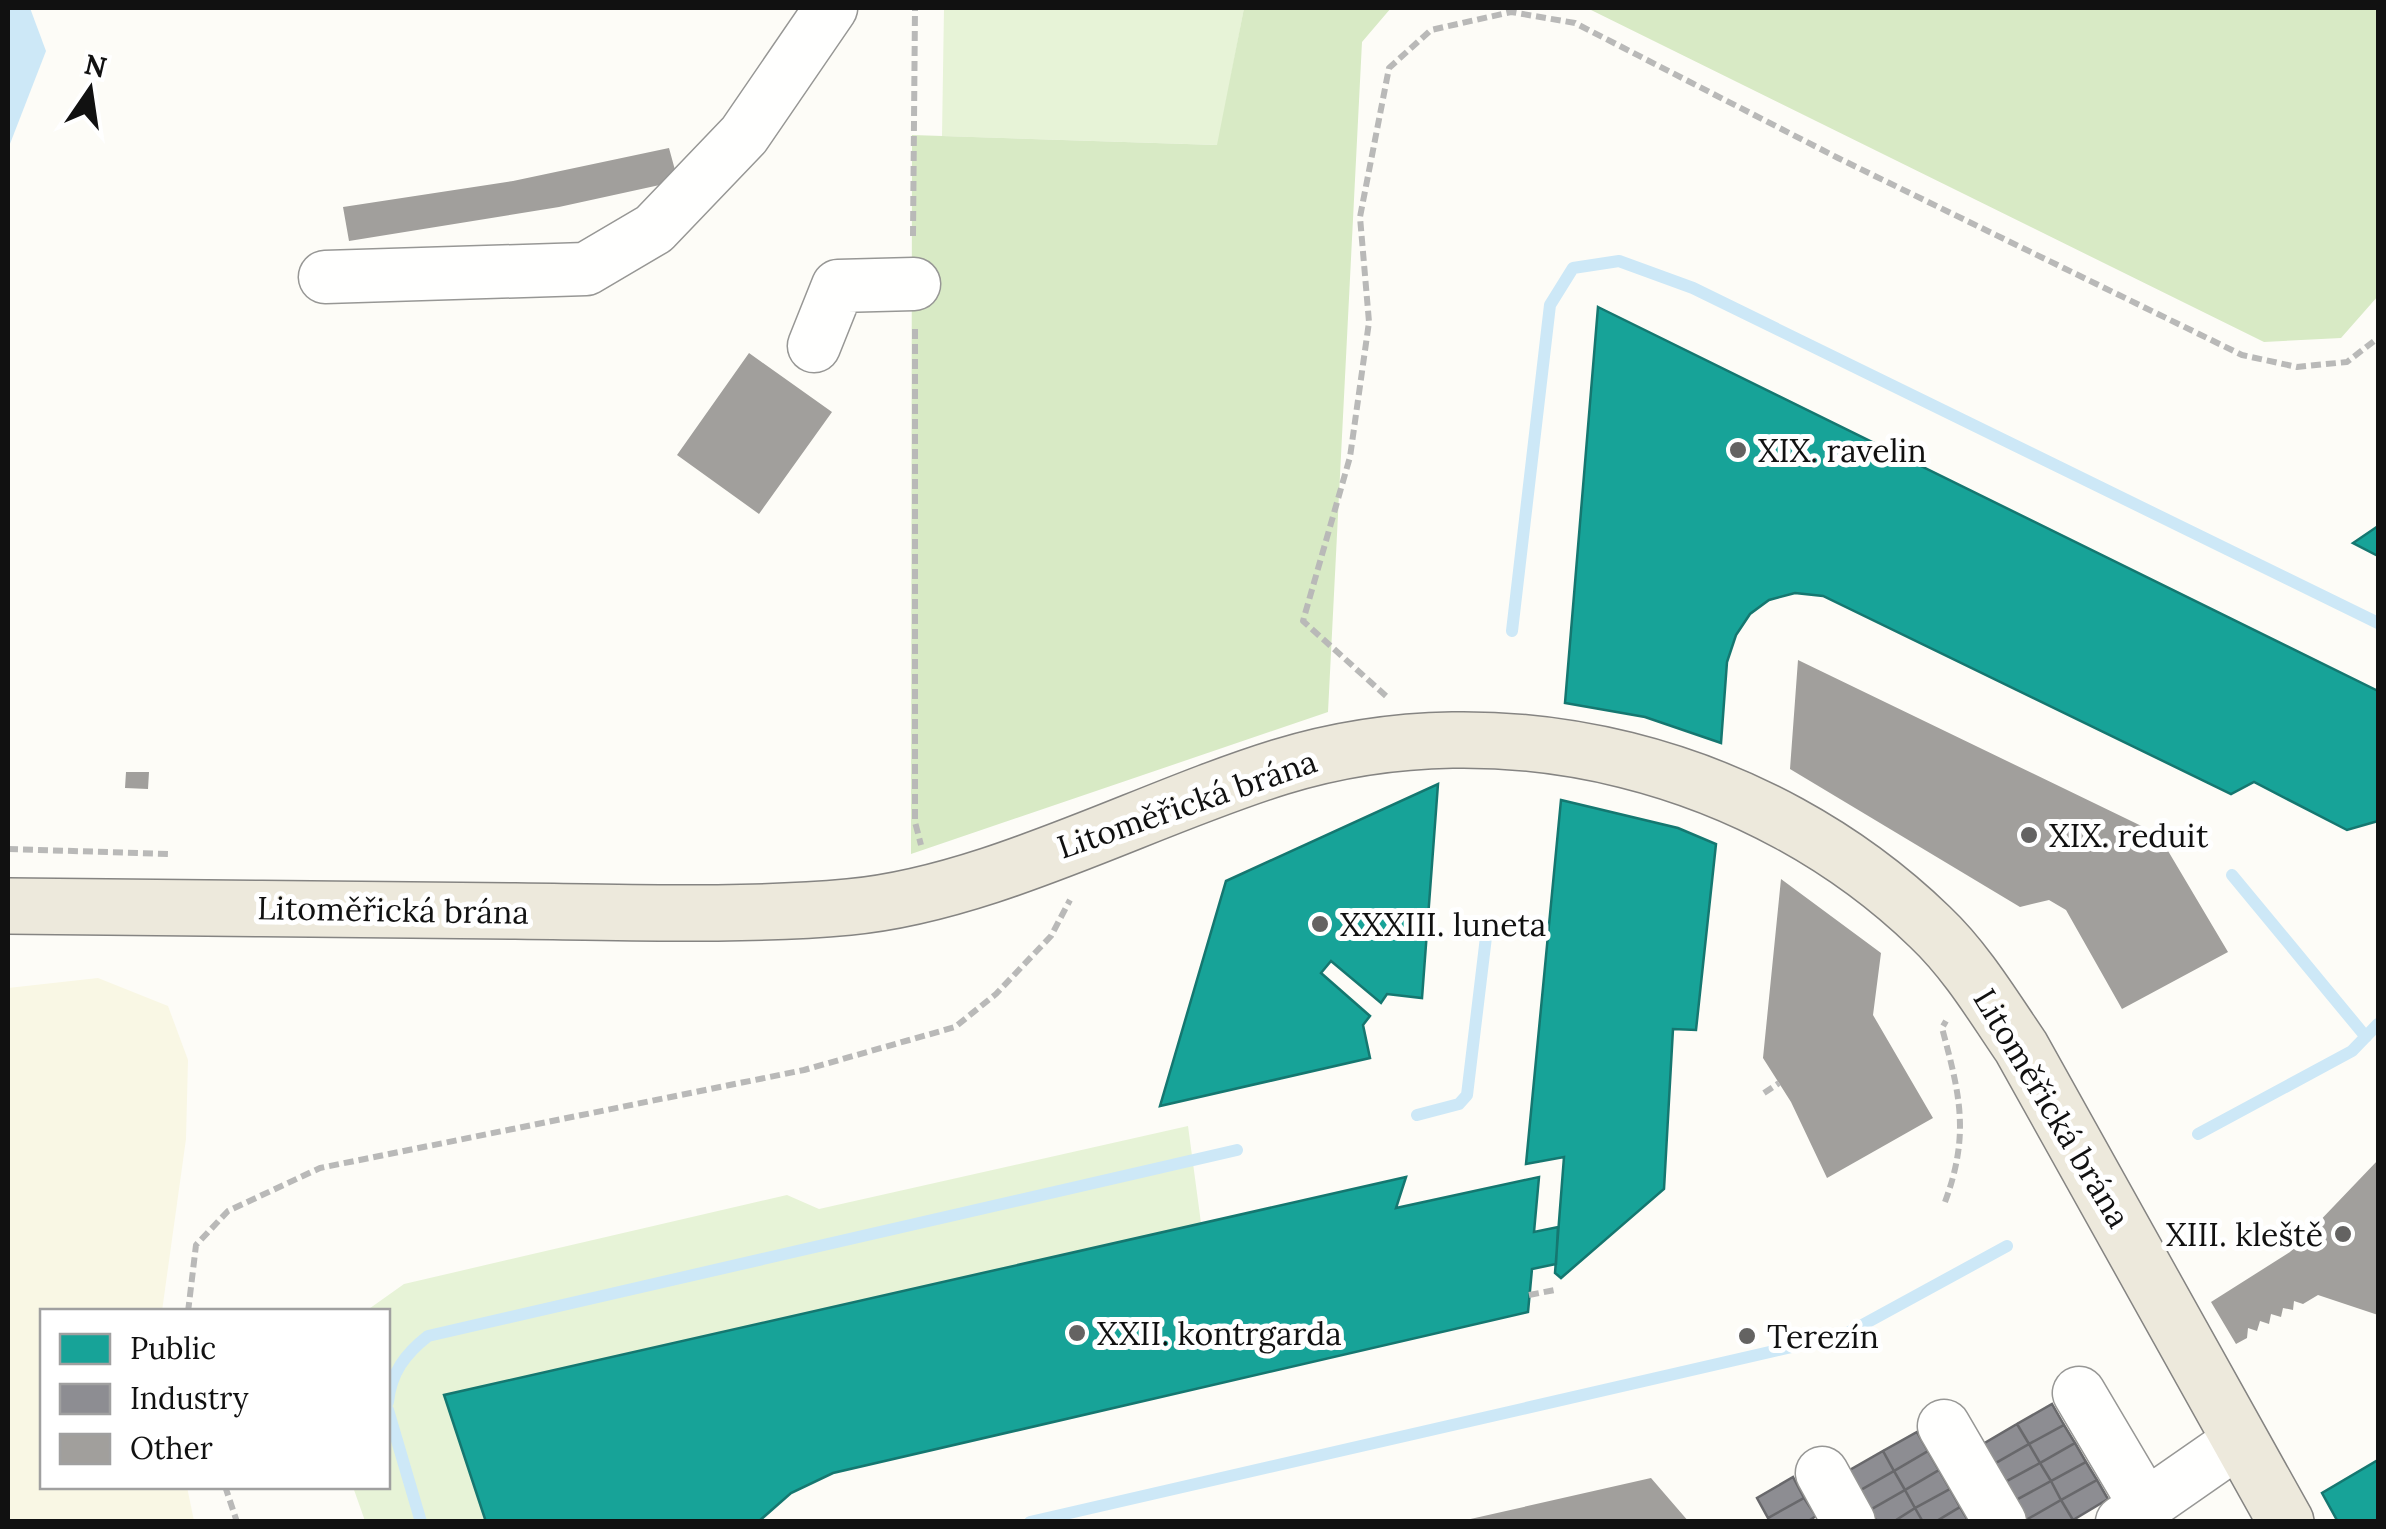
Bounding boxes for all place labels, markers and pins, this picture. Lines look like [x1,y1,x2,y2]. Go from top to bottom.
place label: XIX. ravelin [1758,430,1927,471]
marker: XIX. ravelin [1727,439,1749,461]
place label: XIX. reduit [2049,815,2209,856]
marker: XIX. reduit [2018,824,2040,846]
place label: XXXIII. luneta [1340,904,1546,945]
marker: XXXIII. luneta [1309,913,1331,935]
place label: XIII. kleště [2166,1214,2323,1255]
marker: XIII. kleště [2332,1223,2354,1245]
place label: XXII. kontrgarda [1097,1313,1342,1354]
place label: Terezín [1767,1316,1879,1357]
marker: XXII. kontrgarda [1066,1322,1088,1344]
marker: Terezín [1736,1325,1758,1347]

